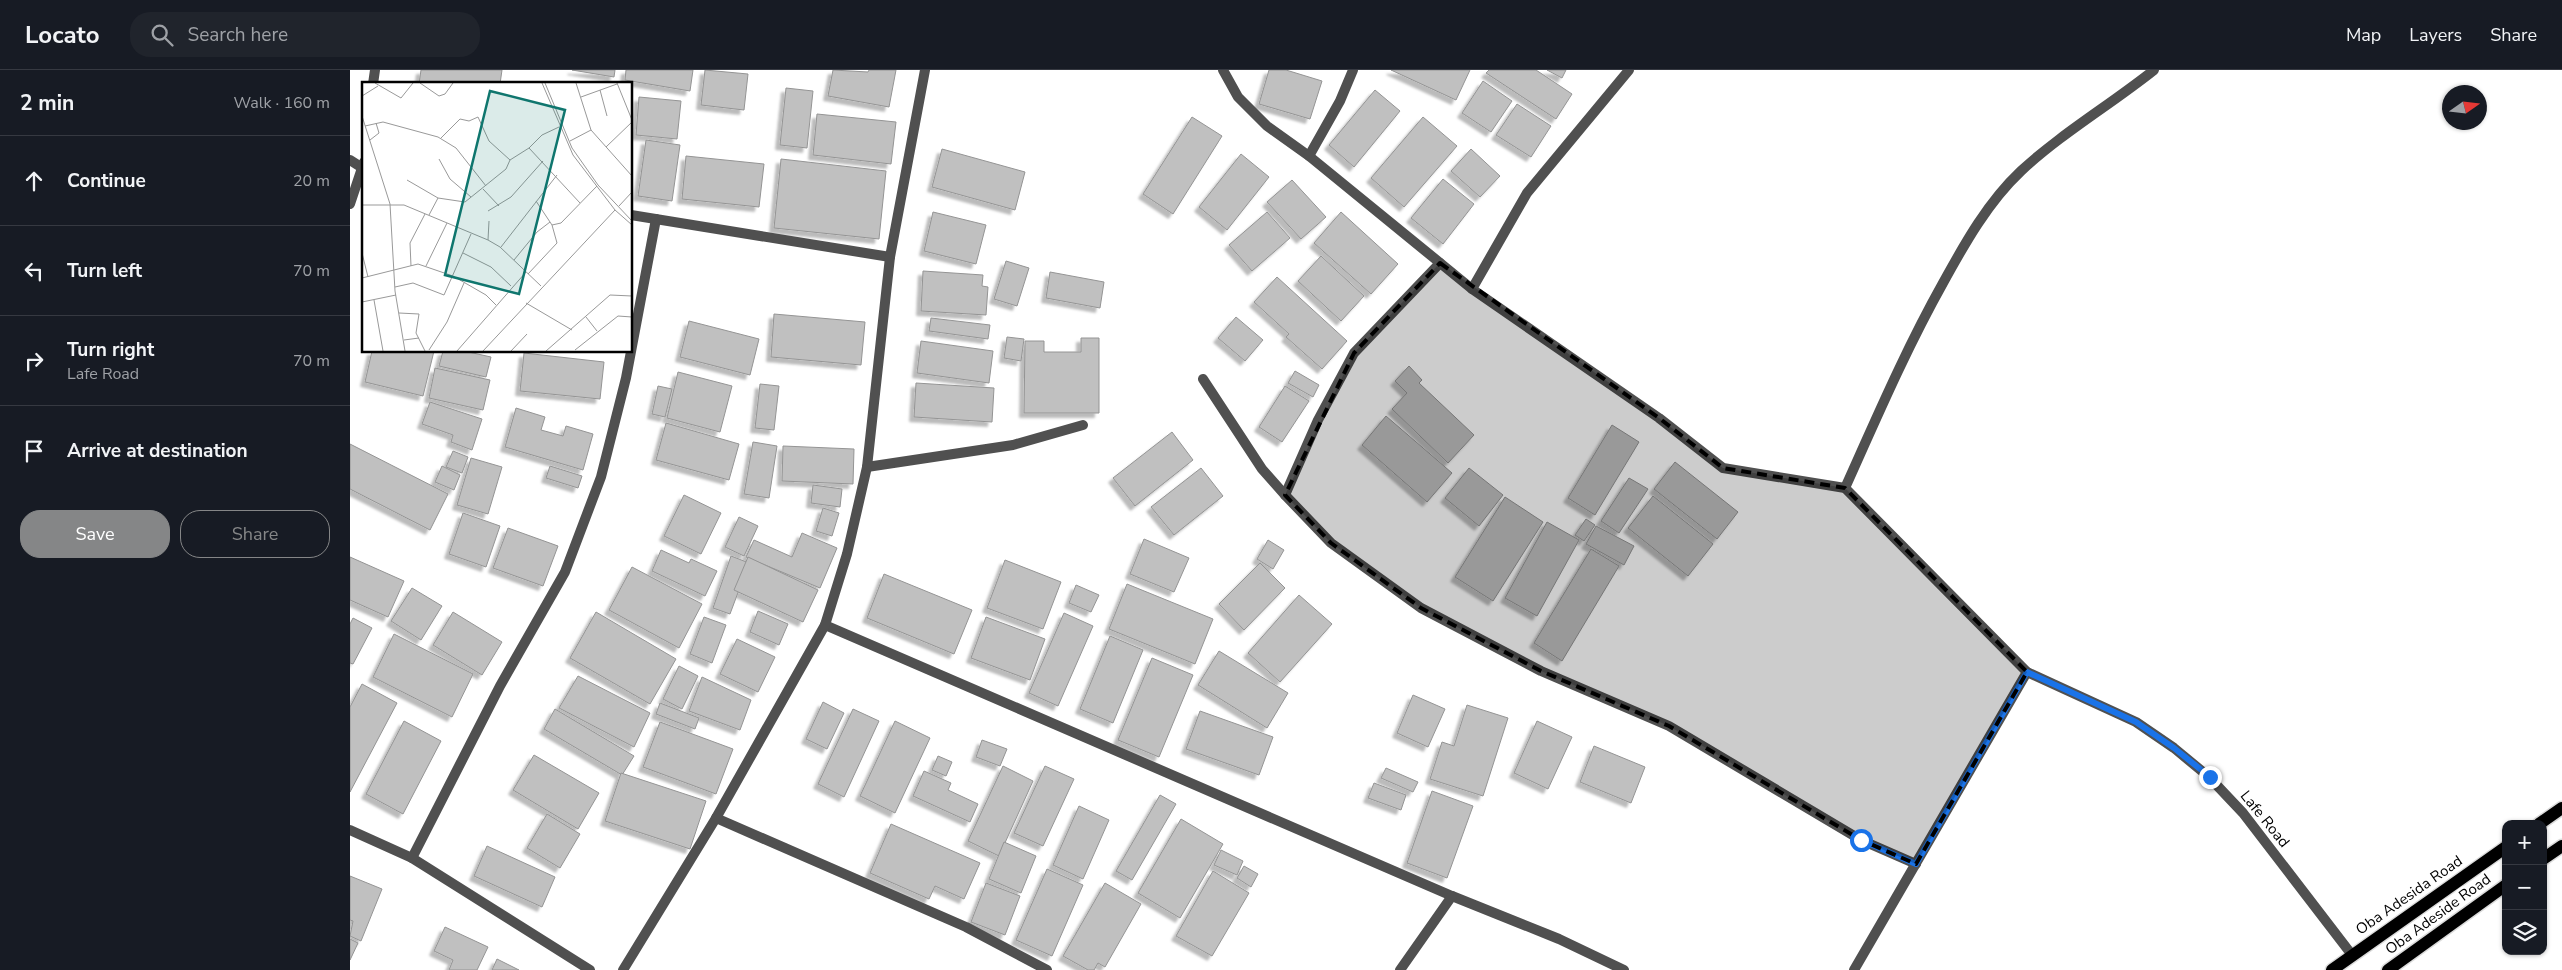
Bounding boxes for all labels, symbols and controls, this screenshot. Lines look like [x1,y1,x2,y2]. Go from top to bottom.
search box [130,12,480,57]
text: Locato [25,19,100,51]
icon: search [148,21,176,49]
text: Search here [188,22,288,48]
text: Map [2346,23,2381,47]
text: Layers [2409,23,2462,47]
text: Share [2490,23,2537,47]
inset map [362,82,632,352]
north arrow [2442,85,2487,130]
text: 2 min [20,89,74,117]
text: Walk · 160 m [234,92,330,114]
icon: ahead [20,167,48,195]
text: Continue [67,168,146,194]
text: 20 m [293,170,330,192]
icon: left [20,257,48,285]
text: Turn left [67,258,142,284]
text: 70 m [293,260,330,282]
text: Turn right [67,337,154,363]
icon: right [20,347,48,375]
text: 70 m [293,350,330,372]
text: Lafe Road [67,363,139,385]
icon: arrive [20,437,48,465]
text: Arrive at destination [67,438,248,464]
button: Save [20,510,170,558]
button: Share [180,510,330,558]
route end [2199,766,2222,789]
street label: Lafe Road [2236,786,2294,852]
map controls [2502,820,2547,955]
button: + [2502,820,2547,865]
route start [1850,829,1873,852]
street label: Oba Adesida Road [2352,851,2466,939]
button: − [2502,865,2547,910]
street label: Oba Adeside Road [2381,869,2495,959]
button: layers [2502,910,2547,955]

